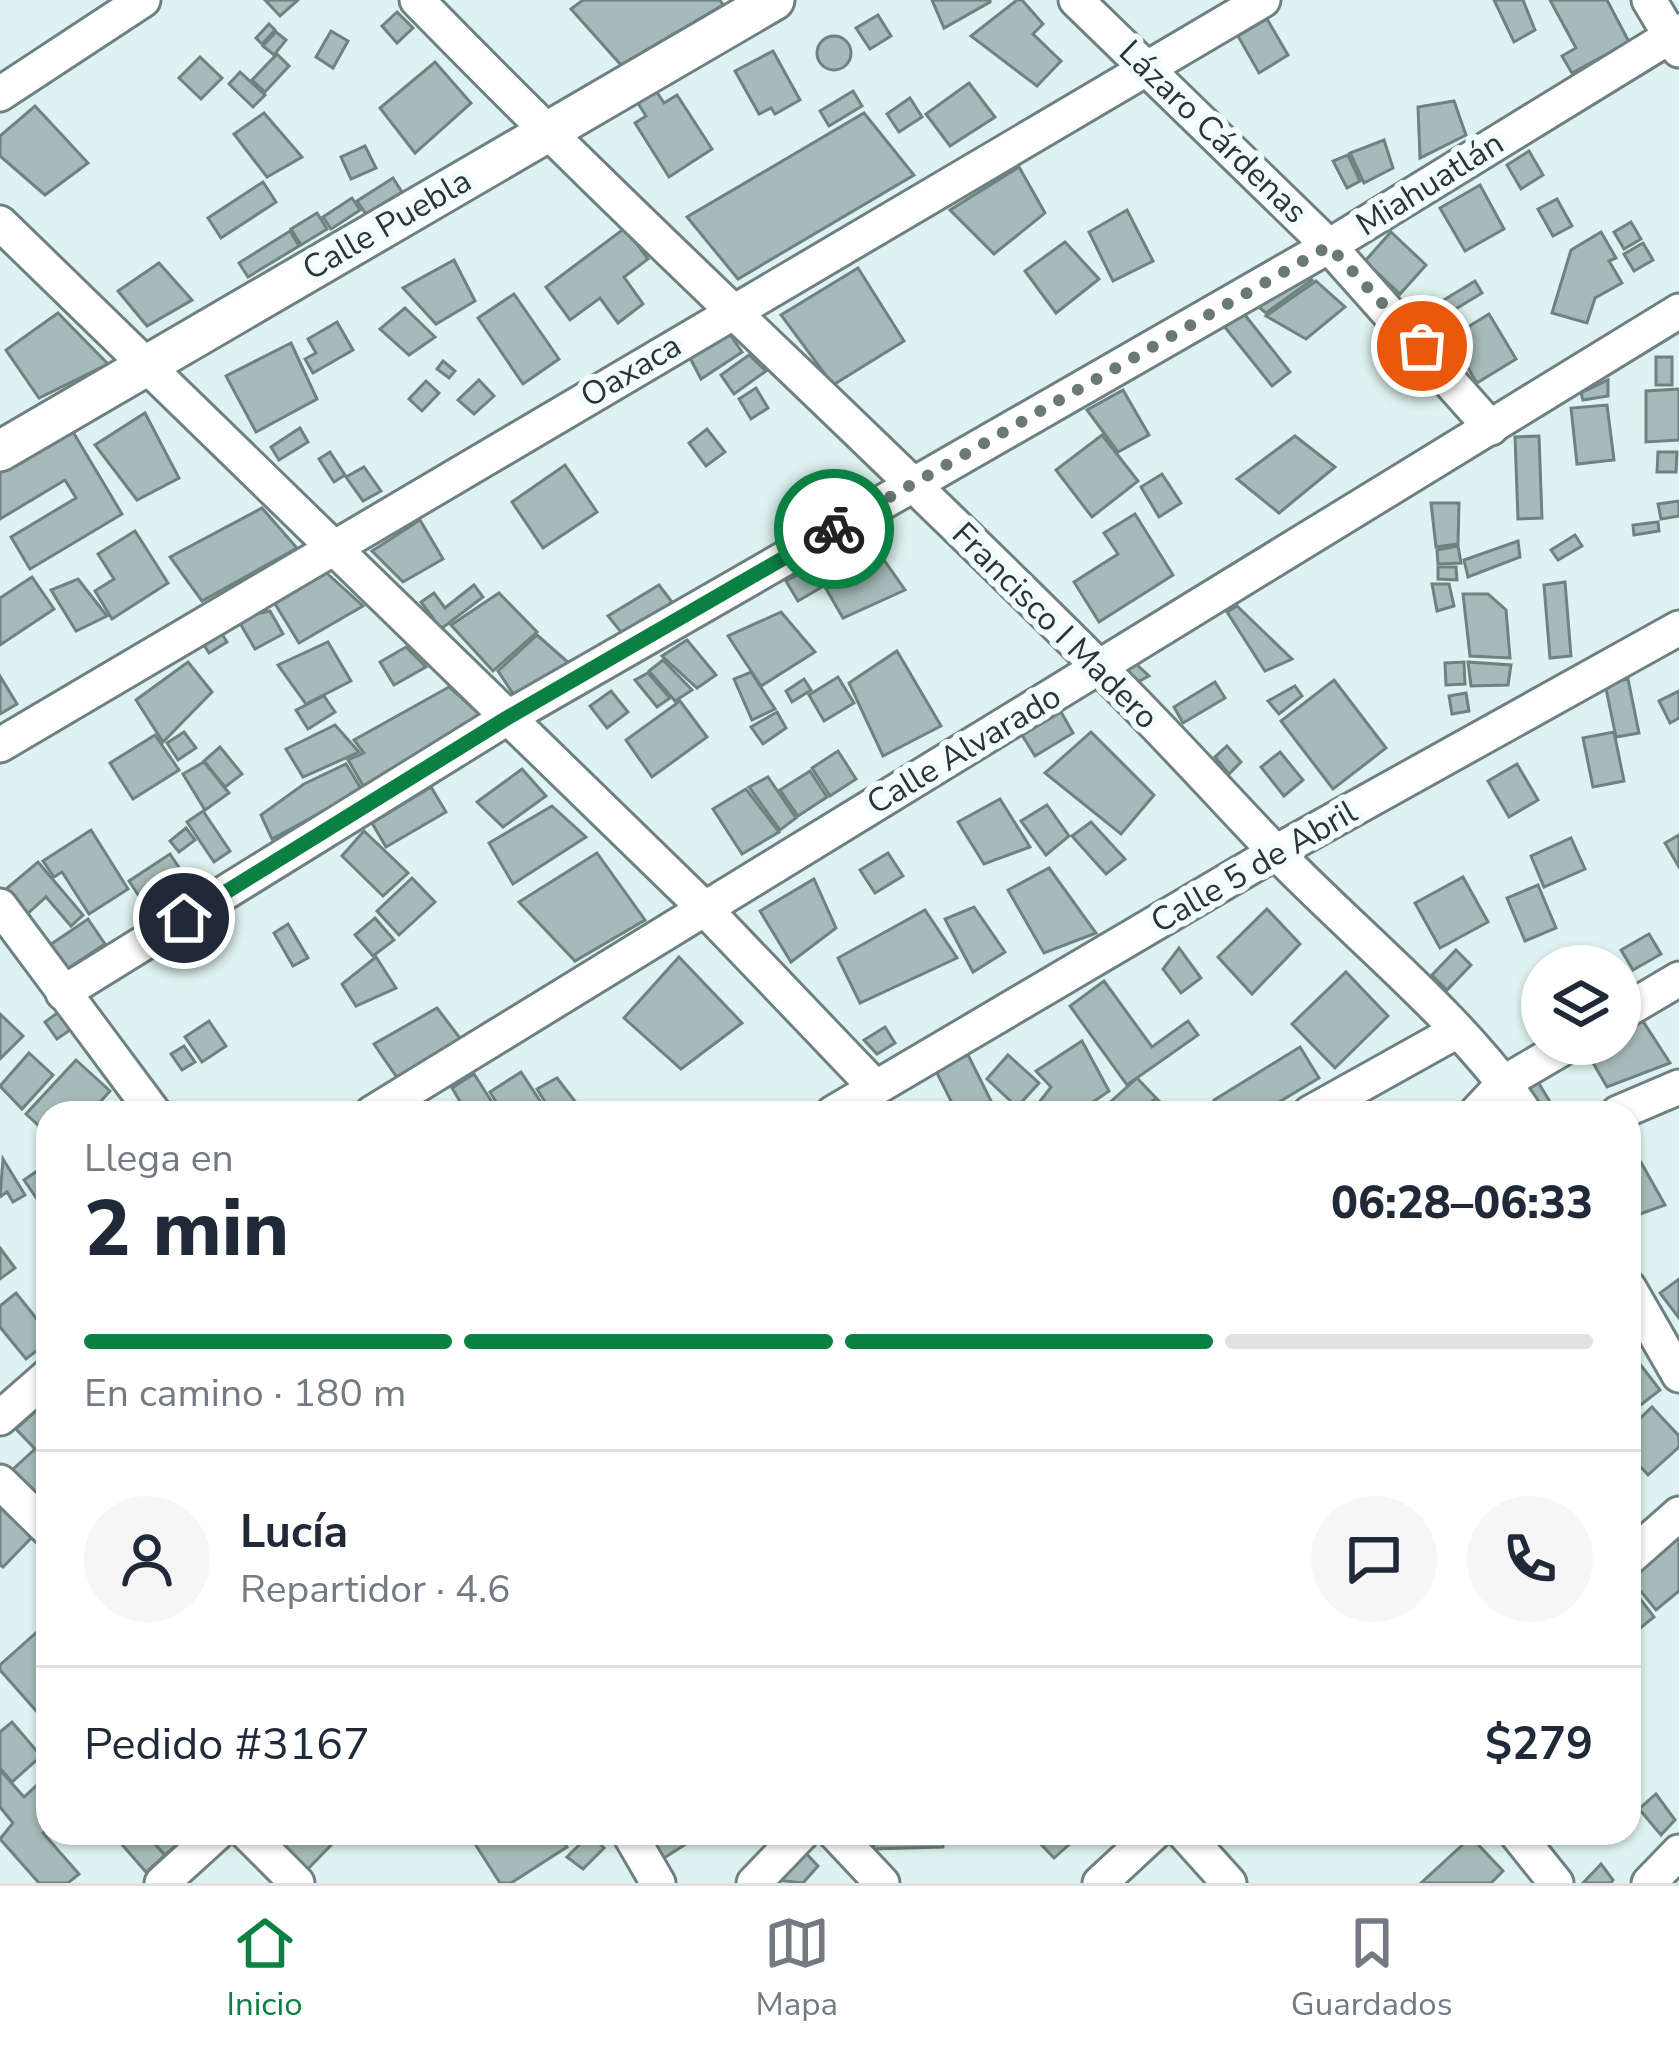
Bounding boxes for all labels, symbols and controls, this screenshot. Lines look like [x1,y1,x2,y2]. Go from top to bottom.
street label: Lázaro Cárdenas [1109,30,1317,234]
street label: Miahuatlán [1348,121,1512,247]
street label: Calle Puebla [294,159,480,291]
pin [1371,295,1473,397]
icon: bag [1389,313,1455,379]
street label: Oaxaca [572,323,690,419]
courier [774,469,894,589]
icon: bike [801,496,867,562]
street label: Francisco I Madero [942,513,1168,739]
street label: Calle Alvarado [859,674,1069,826]
street label: Calle 5 de Abril [1143,790,1365,944]
pin [133,867,235,969]
icon: home [151,885,217,951]
map controls [1521,945,1641,1065]
button: layers [1521,945,1641,1065]
text: Llega en [84,1132,234,1185]
text: 06:28–06:33 [1331,1173,1593,1234]
text: 2 min [84,1176,289,1283]
text: En camino · 180 m [84,1367,406,1420]
button: person [84,1496,210,1622]
button: chat [1311,1496,1437,1622]
button: phone [1467,1496,1593,1622]
text: Lucía [240,1502,348,1563]
text: Repartidor · 4.6 [240,1563,511,1616]
text: Pedido #3167 [84,1714,370,1775]
text: $279 [1485,1714,1593,1775]
tab: Inicio [226,1910,303,2027]
tab: Mapa [755,1910,838,2027]
tab: Guardados [1291,1910,1453,2027]

